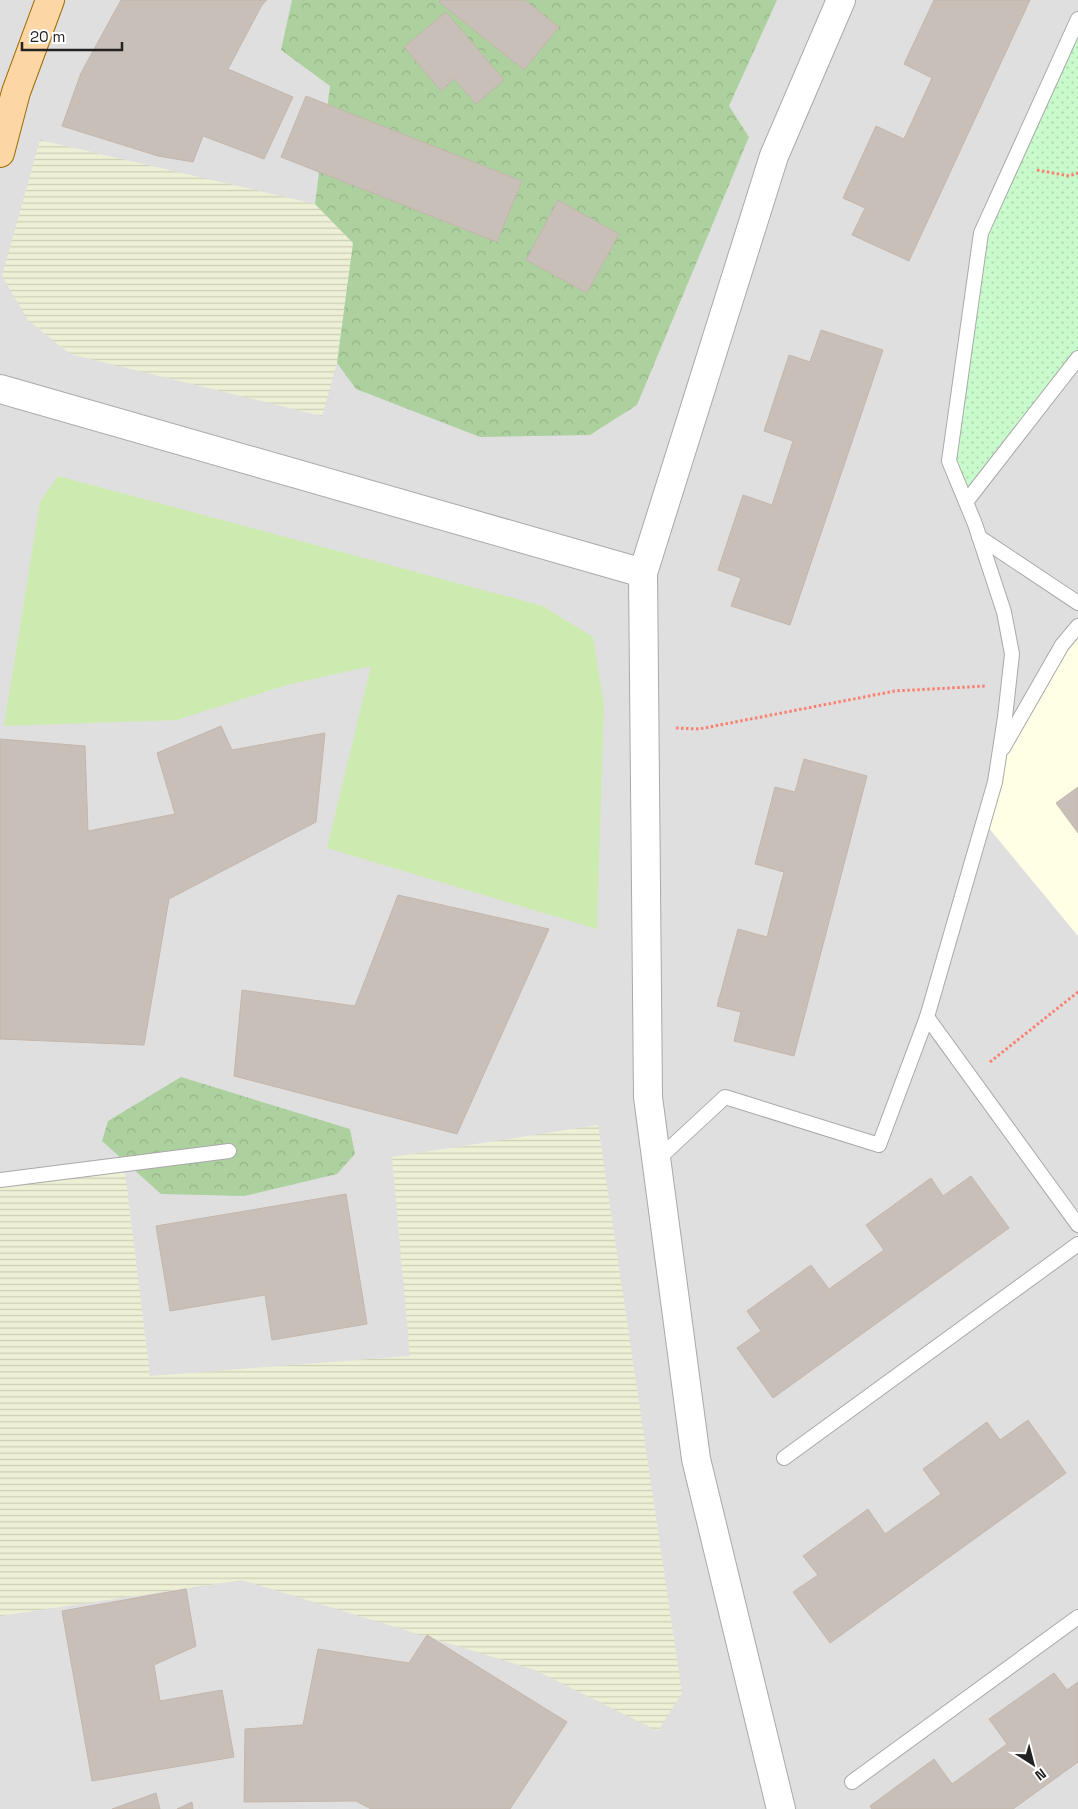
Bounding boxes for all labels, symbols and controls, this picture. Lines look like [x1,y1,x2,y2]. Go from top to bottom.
scale bar [22,20,122,52]
text: 20 m [30,27,65,46]
north arrow [1008,1739,1058,1789]
text: N [1032,1764,1050,1785]

